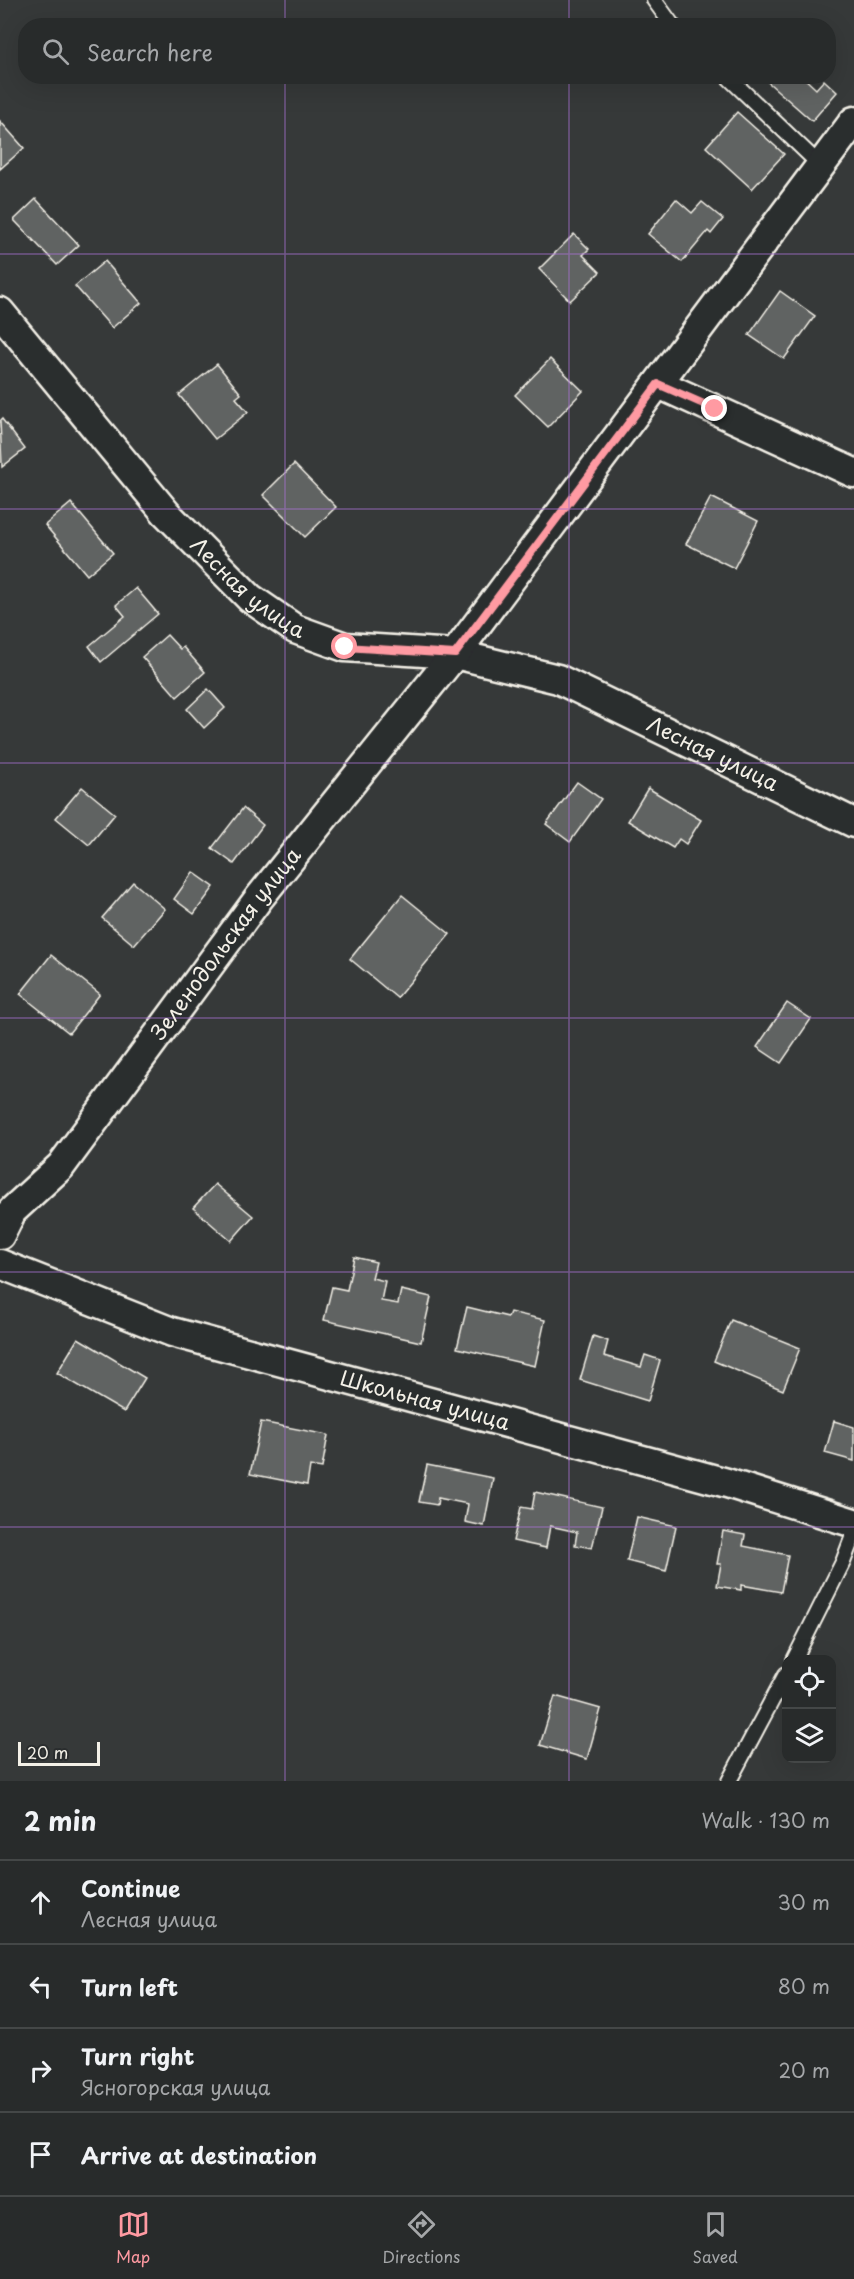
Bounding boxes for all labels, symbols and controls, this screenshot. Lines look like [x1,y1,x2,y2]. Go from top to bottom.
search box [18,18,836,84]
icon: search [39,35,72,68]
text: Search here [87,35,213,68]
route end [701,395,727,421]
street label: Лесная улица [184,529,310,645]
route start [331,633,357,659]
street label: Лесная улица [642,707,785,798]
street label: Зеленодольская улица [142,839,308,1046]
street label: Школьная улица [337,1361,515,1437]
map controls [782,1655,836,1763]
button: locate [782,1655,836,1709]
button: layers [782,1709,836,1763]
scale bar [18,1739,100,1766]
text: 20 m [27,1740,68,1764]
text: 2 min [24,1801,97,1840]
text: Walk · 130 m [702,1805,830,1835]
text: Continue [81,1871,180,1904]
icon: ahead [24,1886,57,1919]
text: 30 m [777,1887,830,1917]
text: Лесная улица [81,1904,217,1934]
icon: left [24,1970,57,2003]
text: Turn left [81,1970,178,2003]
text: 80 m [778,1971,830,2001]
text: Turn right [81,2039,194,2072]
icon: right [24,2054,57,2087]
text: 20 m [778,2055,830,2085]
text: Ясногорская улица [81,2072,270,2102]
icon: arrive [24,2138,57,2171]
text: Arrive at destination [81,2138,317,2171]
tab: Map [116,2208,150,2268]
tab: Directions [382,2208,460,2268]
tab: Saved [692,2208,738,2268]

